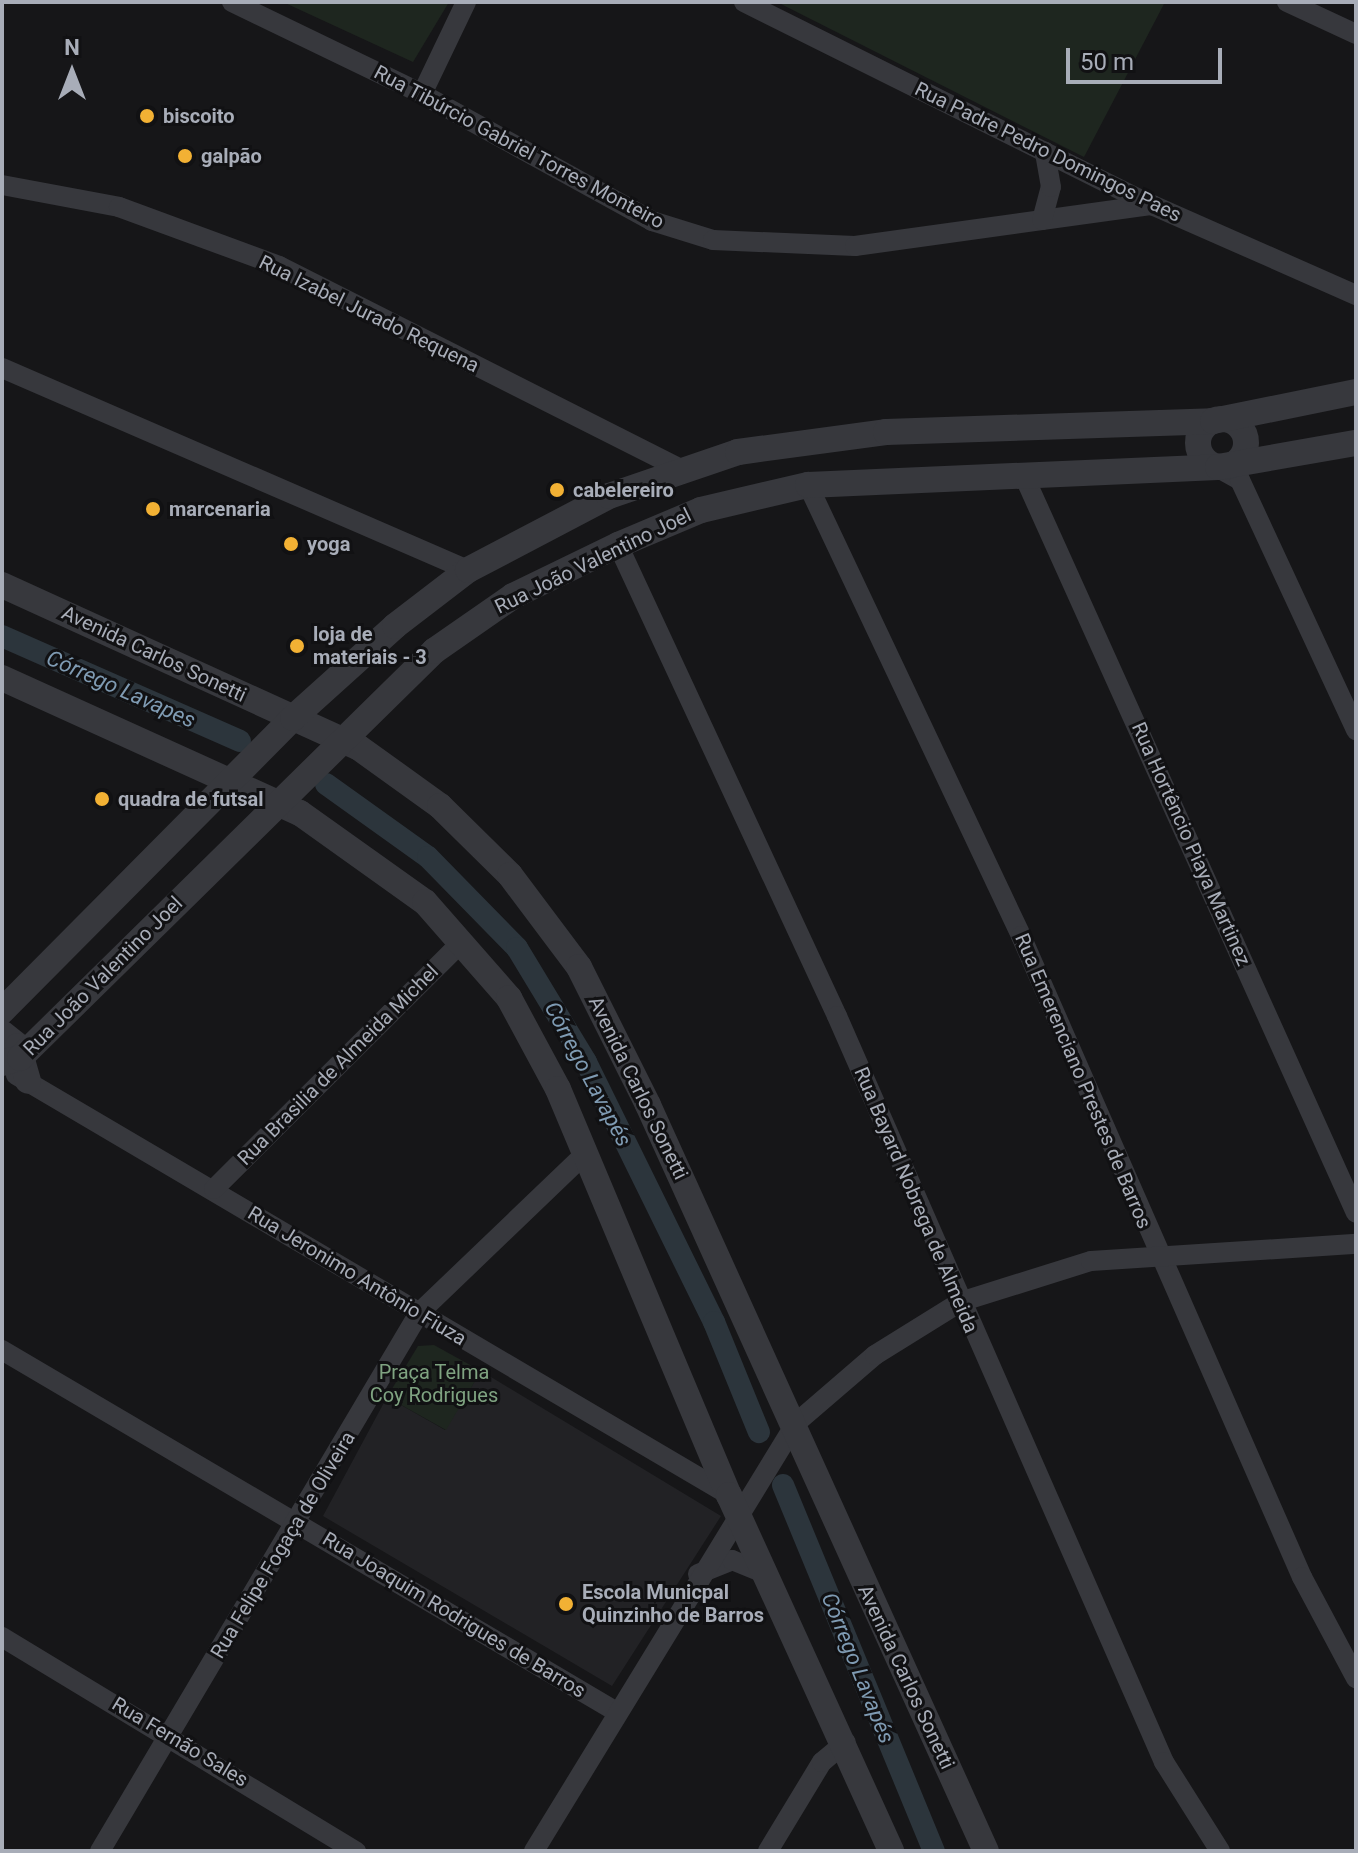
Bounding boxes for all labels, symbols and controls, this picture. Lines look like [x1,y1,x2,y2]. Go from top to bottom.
north arrow [32,32,112,112]
scale bar [1070,32,1226,82]
text: N [64,35,80,60]
text: 50 m [1080,48,1134,76]
street label: Rua Tibúrcio Gabriel Torres Monteiro [369,60,669,234]
street label: Rua Padre Pedro Domingos Paes [911,77,1185,227]
place label: biscoito [163,104,235,128]
marker: biscoito [138,107,156,125]
place label: galpão [201,144,262,168]
marker: galpão [176,147,194,165]
street label: Rua Izabel Jurado Requena [255,250,483,378]
place label: cabelereiro [573,478,674,502]
marker: cabelereiro [548,481,566,499]
place label: marcenaria [169,497,271,521]
marker: marcenaria [144,500,162,518]
street label: Rua João Valentino Joel [491,503,695,619]
place label: yoga [307,532,350,556]
marker: yoga [282,535,300,553]
street label: Avenida Carlos Sonetti [58,601,250,707]
place label: loja de materiais - 3 [313,622,427,669]
marker: loja de materiais - 3 [288,637,306,655]
water label: Córrego Lavapes [42,644,200,734]
street label: Rua Hortêncio Piaya Martinez [1126,719,1256,969]
place label: quadra de futsal [118,787,264,811]
marker: quadra de futsal [93,790,111,808]
street label: Rua João Valentino Joel [18,891,188,1061]
street label: Rua Emerenciano Prestes de Barros [1010,930,1156,1232]
street label: Rua Brasilia de Almeida Michel [233,960,443,1170]
street label: Avenida Carlos Sonetti [583,992,693,1184]
water label: Córrego Lavapés [539,997,637,1151]
street label: Rua Bayard Nobrega de Almeida [849,1063,983,1337]
street label: Rua Jeronimo Antônio Fiuza [243,1201,471,1351]
park label: Praça Telma Coy Rodrigues [370,1361,498,1408]
street label: Rua Felipe Fogaça de Oliveira [206,1427,360,1663]
street label: Rua Joaquim Rodrigues de Barros [318,1527,590,1703]
place label: Escola Municpal Quinzinho de Barros [582,1580,764,1627]
street label: Avenida Carlos Sonetti [853,1581,959,1773]
water label: Córrego Lavapés [816,1589,900,1747]
marker: Escola Municpal Quinzinho de Barros [557,1595,575,1613]
street label: Rua Fernão Sales [108,1692,252,1792]

